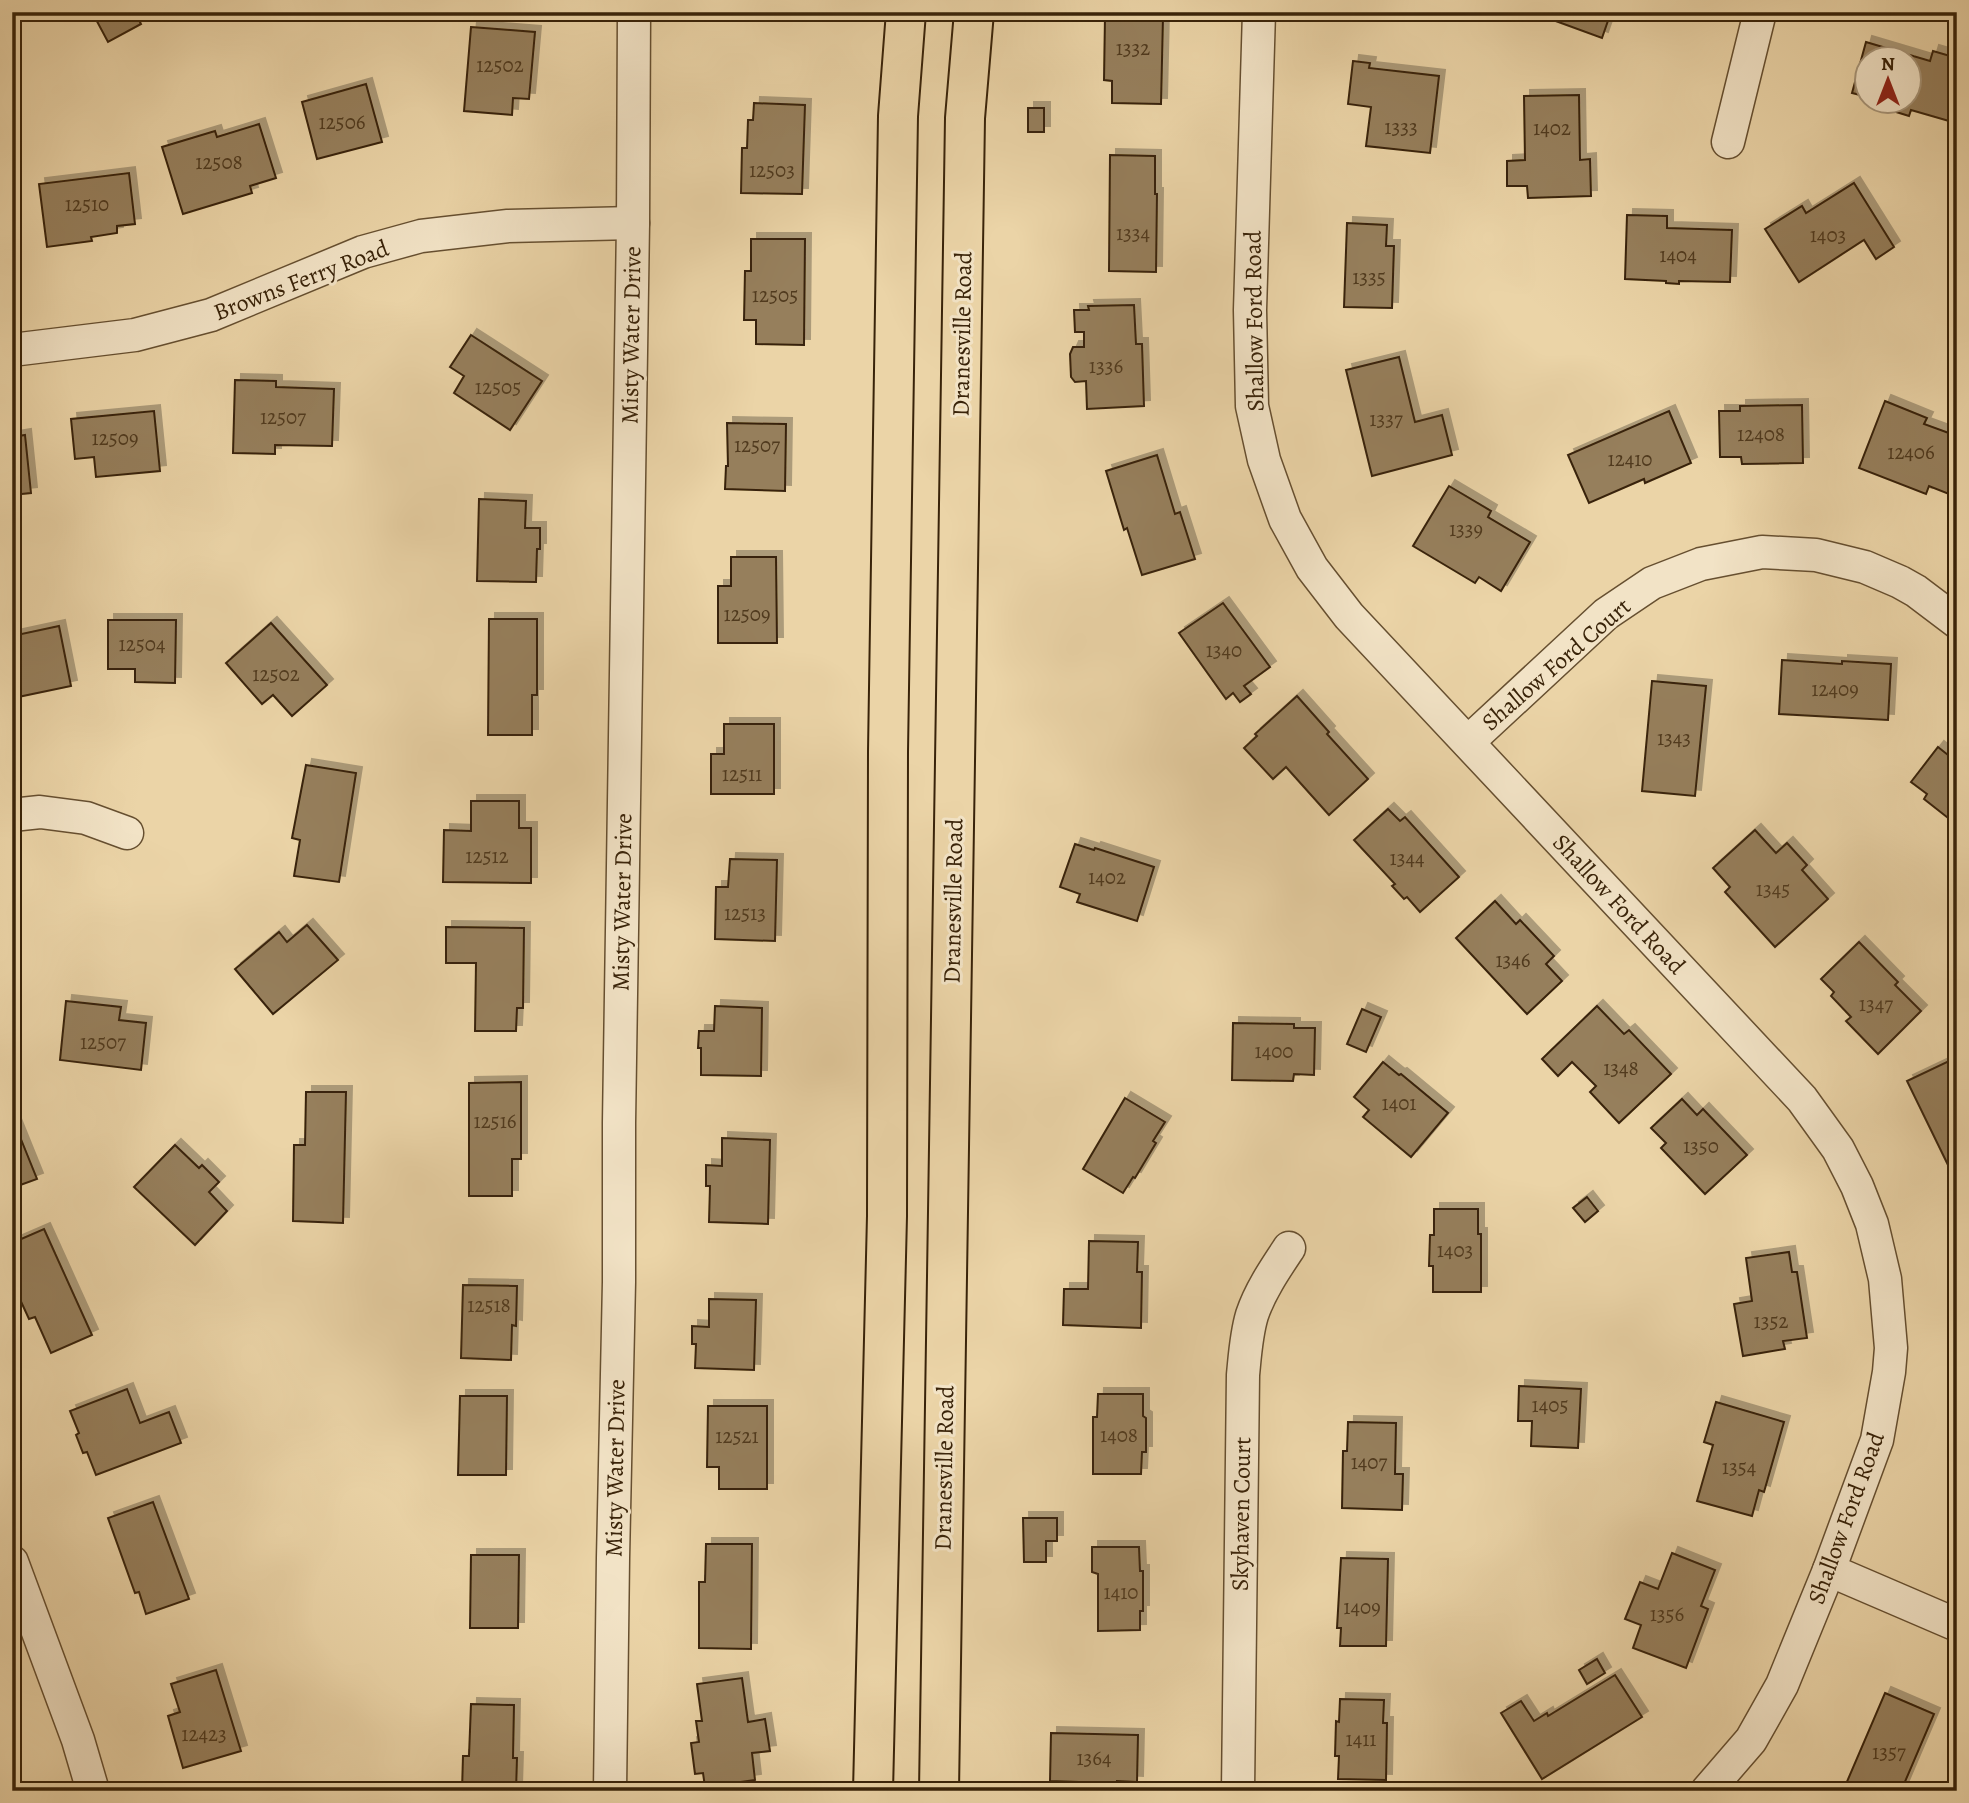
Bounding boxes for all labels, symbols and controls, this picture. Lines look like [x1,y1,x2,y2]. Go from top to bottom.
house number: 1332 [1116,34,1150,62]
north arrow [1854,46,1924,116]
house number: 12502 [476,51,524,79]
text: N [1881,51,1895,77]
house number: 12506 [318,108,366,136]
house number: 1333 [1384,113,1418,141]
house number: 1402 [1533,114,1571,142]
house number: 12508 [195,148,243,176]
house number: 12503 [749,156,795,184]
house number: 12510 [65,190,109,218]
house number: 1334 [1116,219,1150,247]
house number: 1403 [1810,221,1846,249]
street label: Shallow Ford Road [1236,230,1272,412]
street label: Browns Ferry Road [209,232,393,328]
house number: 1404 [1659,241,1697,269]
street label: Misty Water Drive [613,246,649,424]
street label: Dranesville Road [945,251,979,417]
house number: 1335 [1352,263,1386,291]
house number: 12505 [752,281,798,309]
house number: 1336 [1089,352,1123,380]
house number: 12505 [475,373,521,401]
house number: 12507 [260,403,306,431]
house number: 1337 [1369,405,1403,433]
house number: 12408 [1737,420,1785,448]
house number: 12509 [92,424,138,452]
house number: 12507 [734,431,780,459]
house number: 12406 [1887,438,1935,466]
house number: 12410 [1607,445,1653,473]
house number: 1339 [1449,515,1483,543]
street label: Shallow Ford Court [1475,590,1637,738]
house number: 12509 [724,600,770,628]
house number: 12504 [119,630,165,658]
house number: 1340 [1206,636,1242,664]
house number: 12502 [252,660,300,688]
house number: 12409 [1811,675,1859,703]
house number: 1343 [1657,724,1691,752]
house number: 12511 [722,760,762,788]
street label: Misty Water Drive [604,813,640,991]
street label: Dranesville Road [936,818,970,984]
street label: Shallow Ford Road [1546,827,1693,981]
house number: 12512 [465,842,509,870]
house number: 1344 [1390,844,1424,872]
house number: 1402 [1088,863,1126,891]
house number: 1345 [1756,875,1790,903]
house number: 12513 [724,899,766,927]
house number: 1346 [1495,946,1531,974]
house number: 1347 [1859,990,1893,1018]
house number: 12507 [80,1028,126,1056]
house number: 1400 [1254,1037,1294,1065]
house number: 1348 [1603,1054,1639,1082]
house number: 1401 [1381,1089,1417,1117]
house number: 12516 [473,1107,517,1135]
house number: 1350 [1683,1132,1719,1160]
house number: 1403 [1437,1236,1473,1264]
house number: 12518 [467,1291,511,1319]
house number: 1352 [1754,1307,1788,1335]
street label: Misty Water Drive [597,1379,633,1557]
street label: Dranesville Road [927,1385,961,1551]
house number: 1405 [1532,1391,1568,1419]
house number: 1408 [1100,1421,1138,1449]
house number: 12521 [715,1422,759,1450]
street label: Shallow Ford Road [1800,1427,1892,1609]
street label: Skyhaven Court [1224,1437,1258,1591]
house number: 1407 [1351,1448,1388,1476]
house number: 1354 [1722,1453,1756,1481]
house number: 1410 [1103,1578,1139,1606]
house number: 1409 [1343,1593,1381,1621]
house number: 1356 [1650,1600,1685,1628]
house number: 12423 [181,1720,227,1748]
house number: 1411 [1345,1725,1377,1753]
house number: 1357 [1872,1738,1906,1766]
house number: 1364 [1076,1744,1112,1772]

